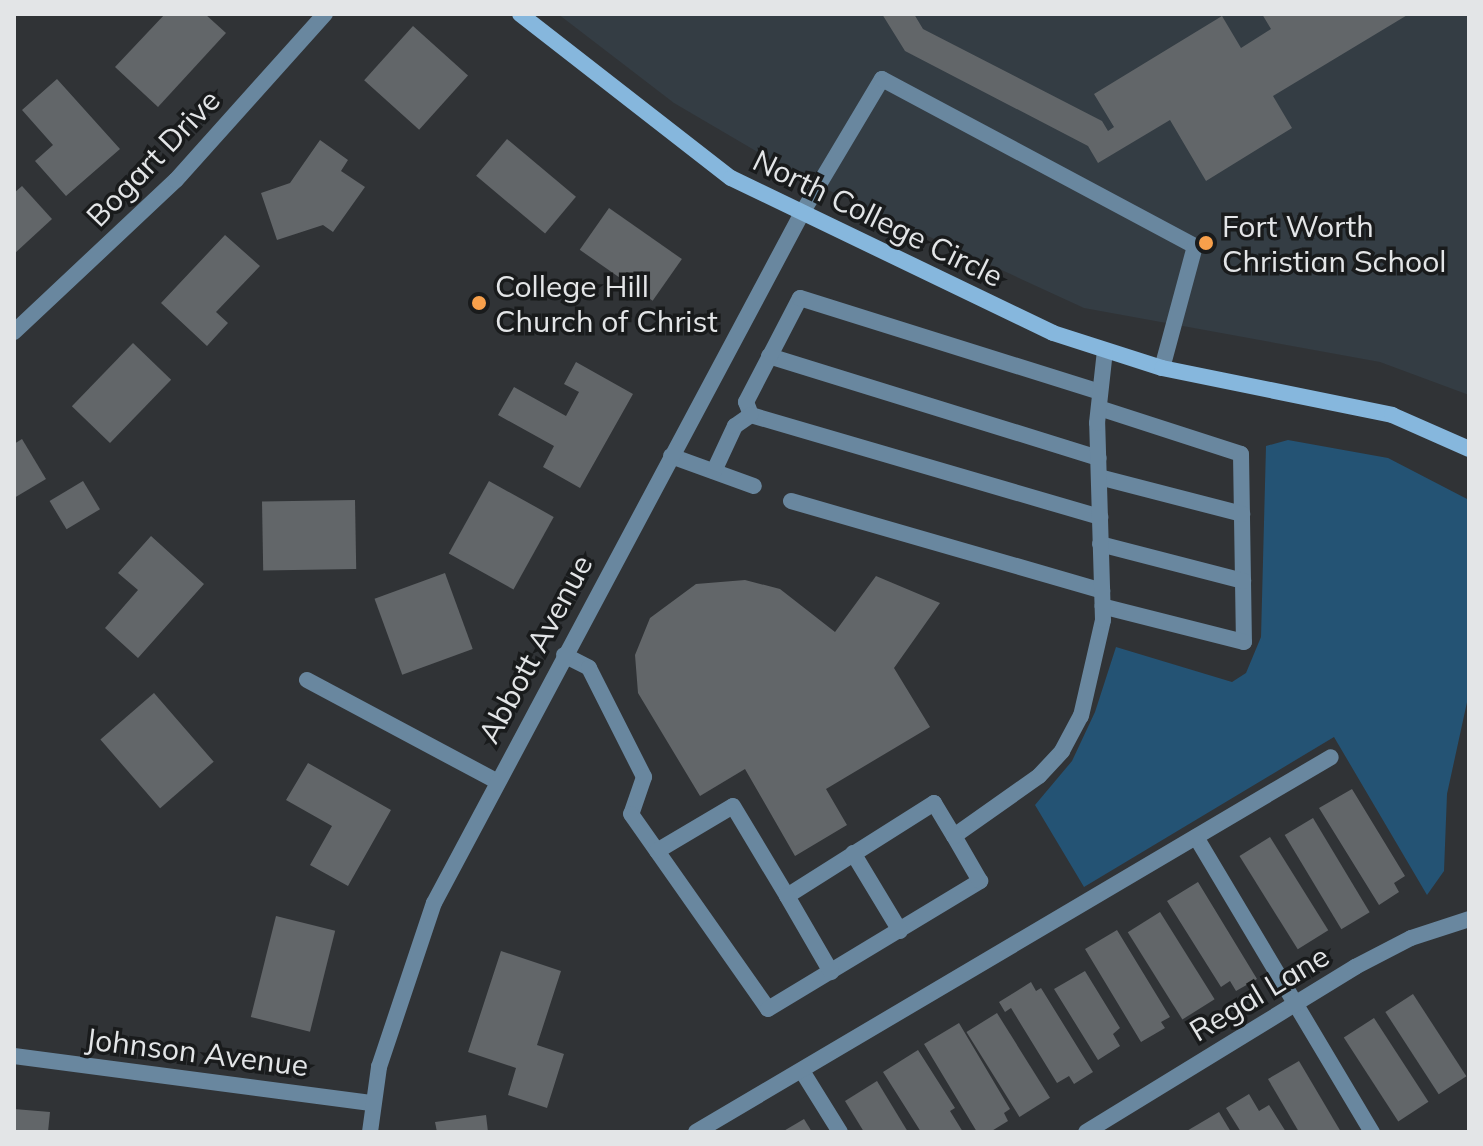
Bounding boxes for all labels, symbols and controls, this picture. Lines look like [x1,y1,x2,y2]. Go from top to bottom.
street label: Bogart Drive [79,82,227,234]
street label: North College Circle [747,142,1009,294]
place label: Fort Worth Christian School [1222,208,1446,278]
marker: Fort Worth Christian School [1197,234,1215,252]
place label: College Hill Church of Christ [495,268,718,338]
marker: College Hill Church of Christ [470,294,488,312]
street label: Abbott Avenue [470,549,600,749]
street label: Regal Lane [1183,937,1335,1049]
street label: Johnson Avenue [84,1020,310,1084]

